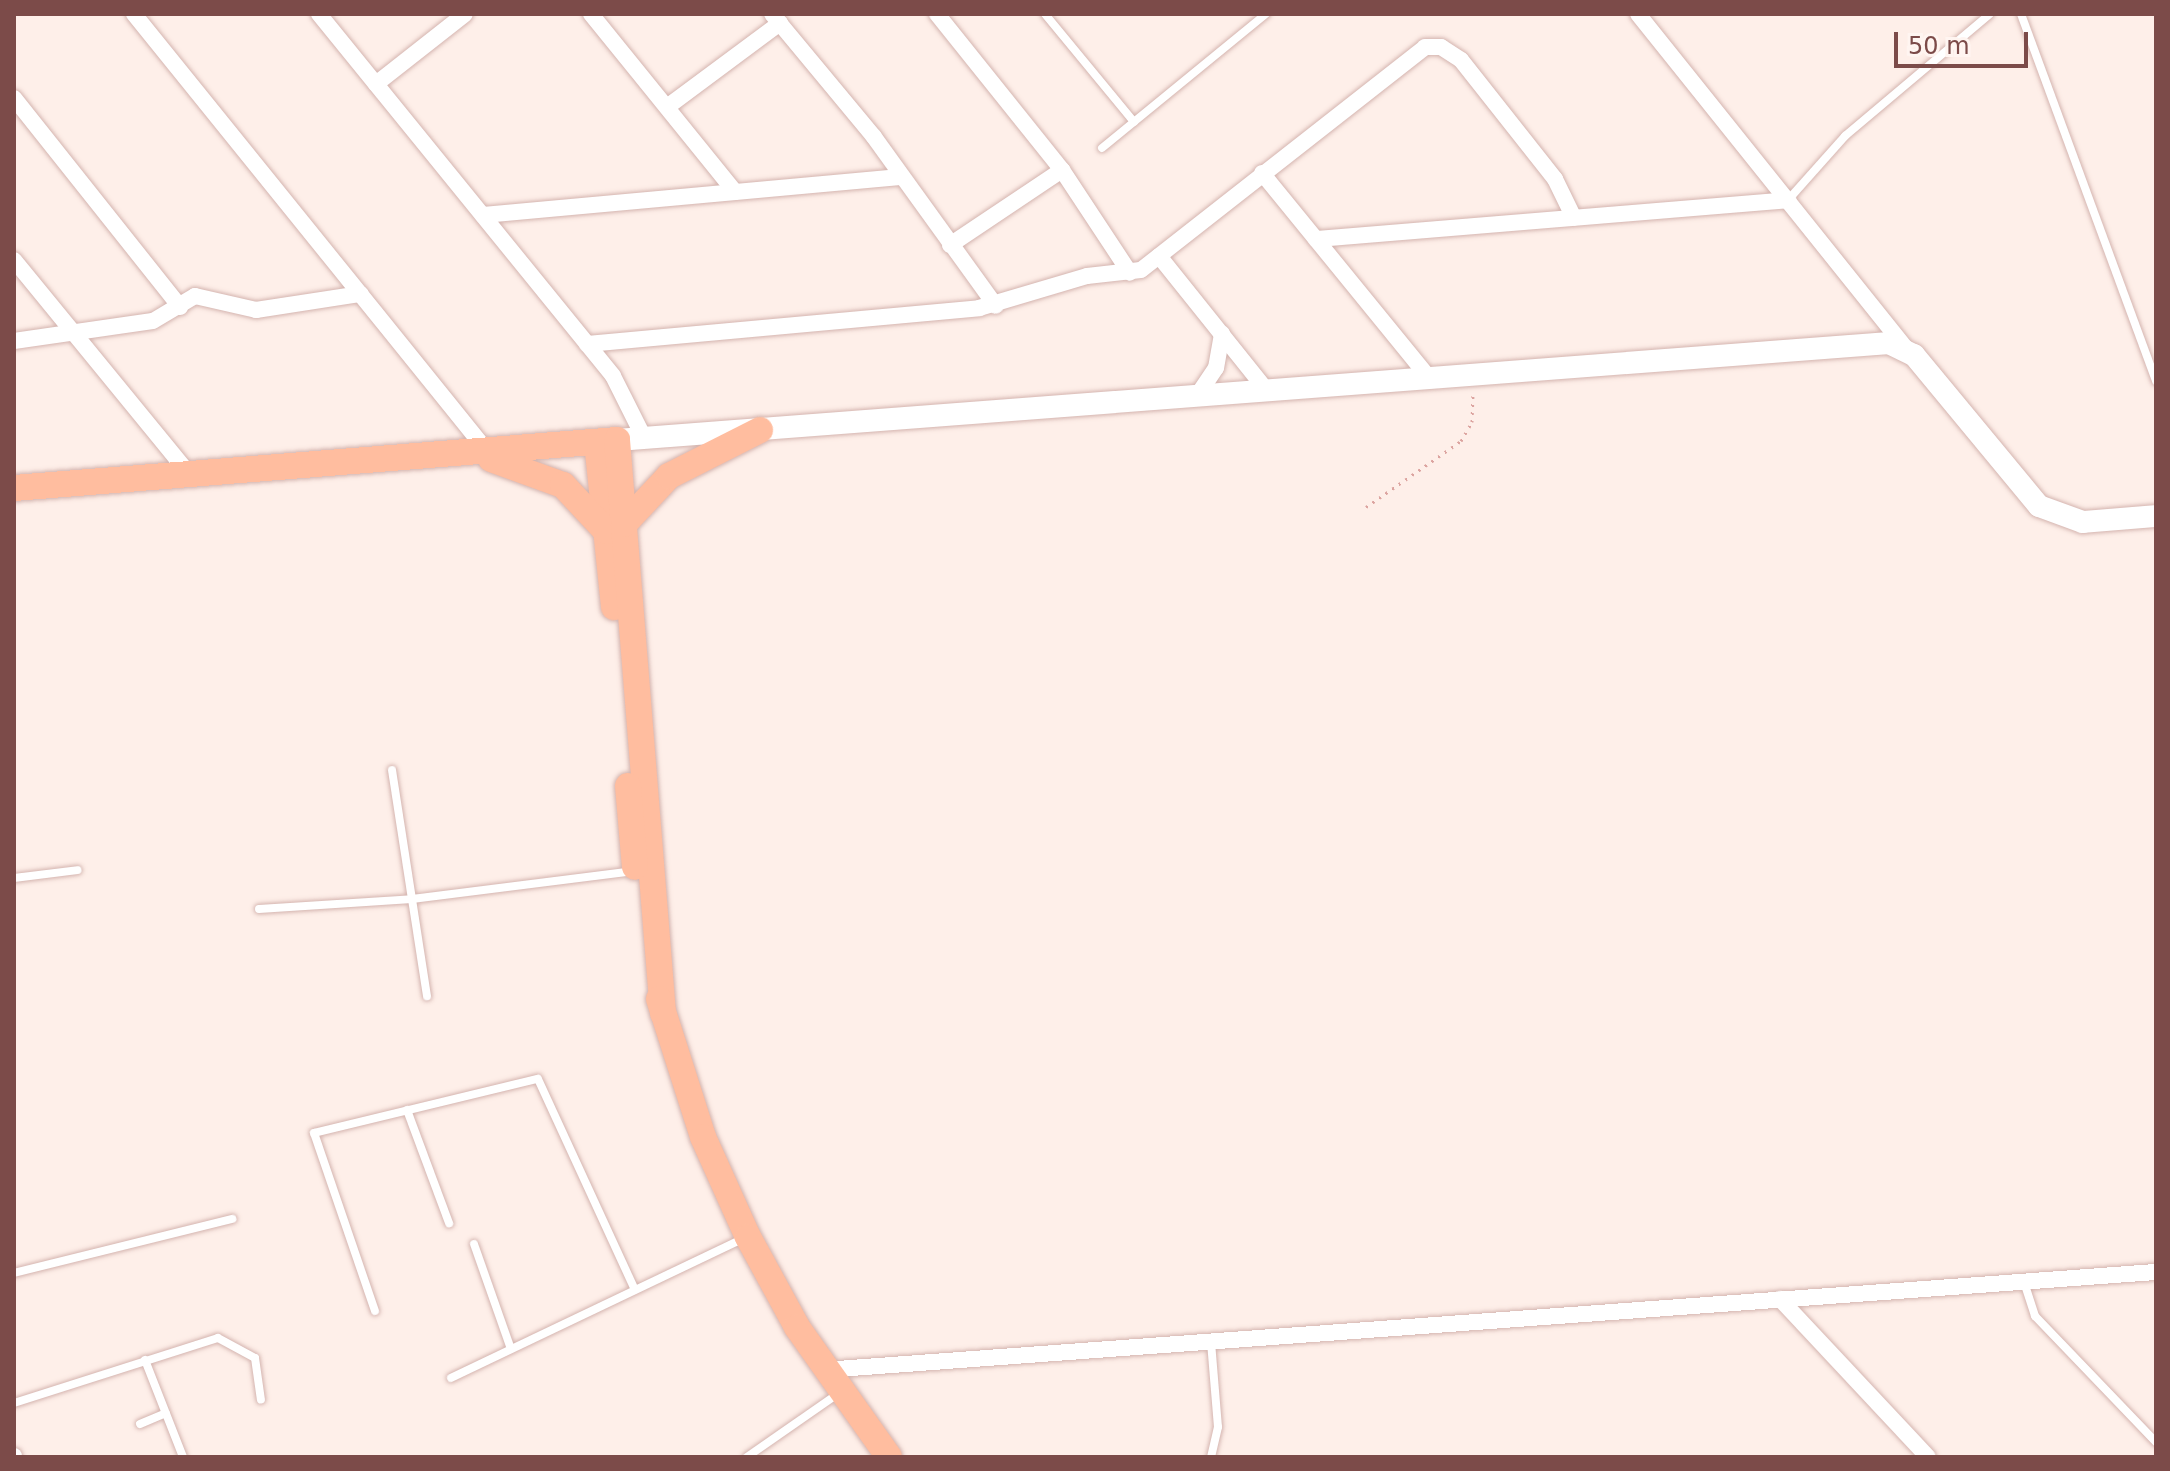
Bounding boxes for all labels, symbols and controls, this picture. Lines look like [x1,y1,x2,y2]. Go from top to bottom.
scale bar [1898,16,2032,66]
text: 50 m [1908,32,1970,60]

